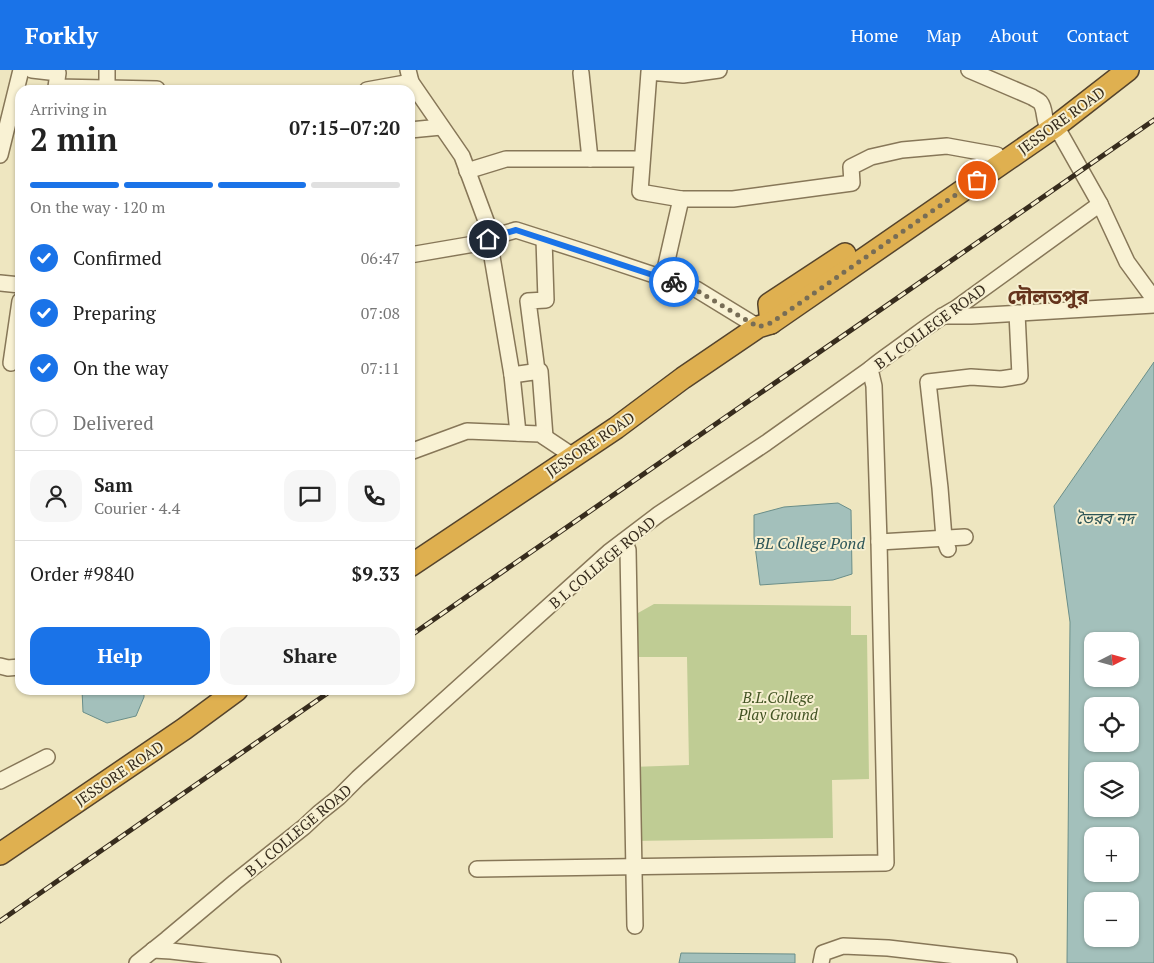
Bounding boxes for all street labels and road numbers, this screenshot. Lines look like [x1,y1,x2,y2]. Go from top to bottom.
street label: JESSORE ROAD [1013,82,1109,158]
street label: B L COLLEGE ROAD [870,279,990,373]
street label: JESSORE ROAD [542,407,638,481]
street label: B L COLLEGE ROAD [545,511,659,613]
street label: JESSORE ROAD [71,736,167,810]
street label: B L COLLEGE ROAD [241,779,355,881]

